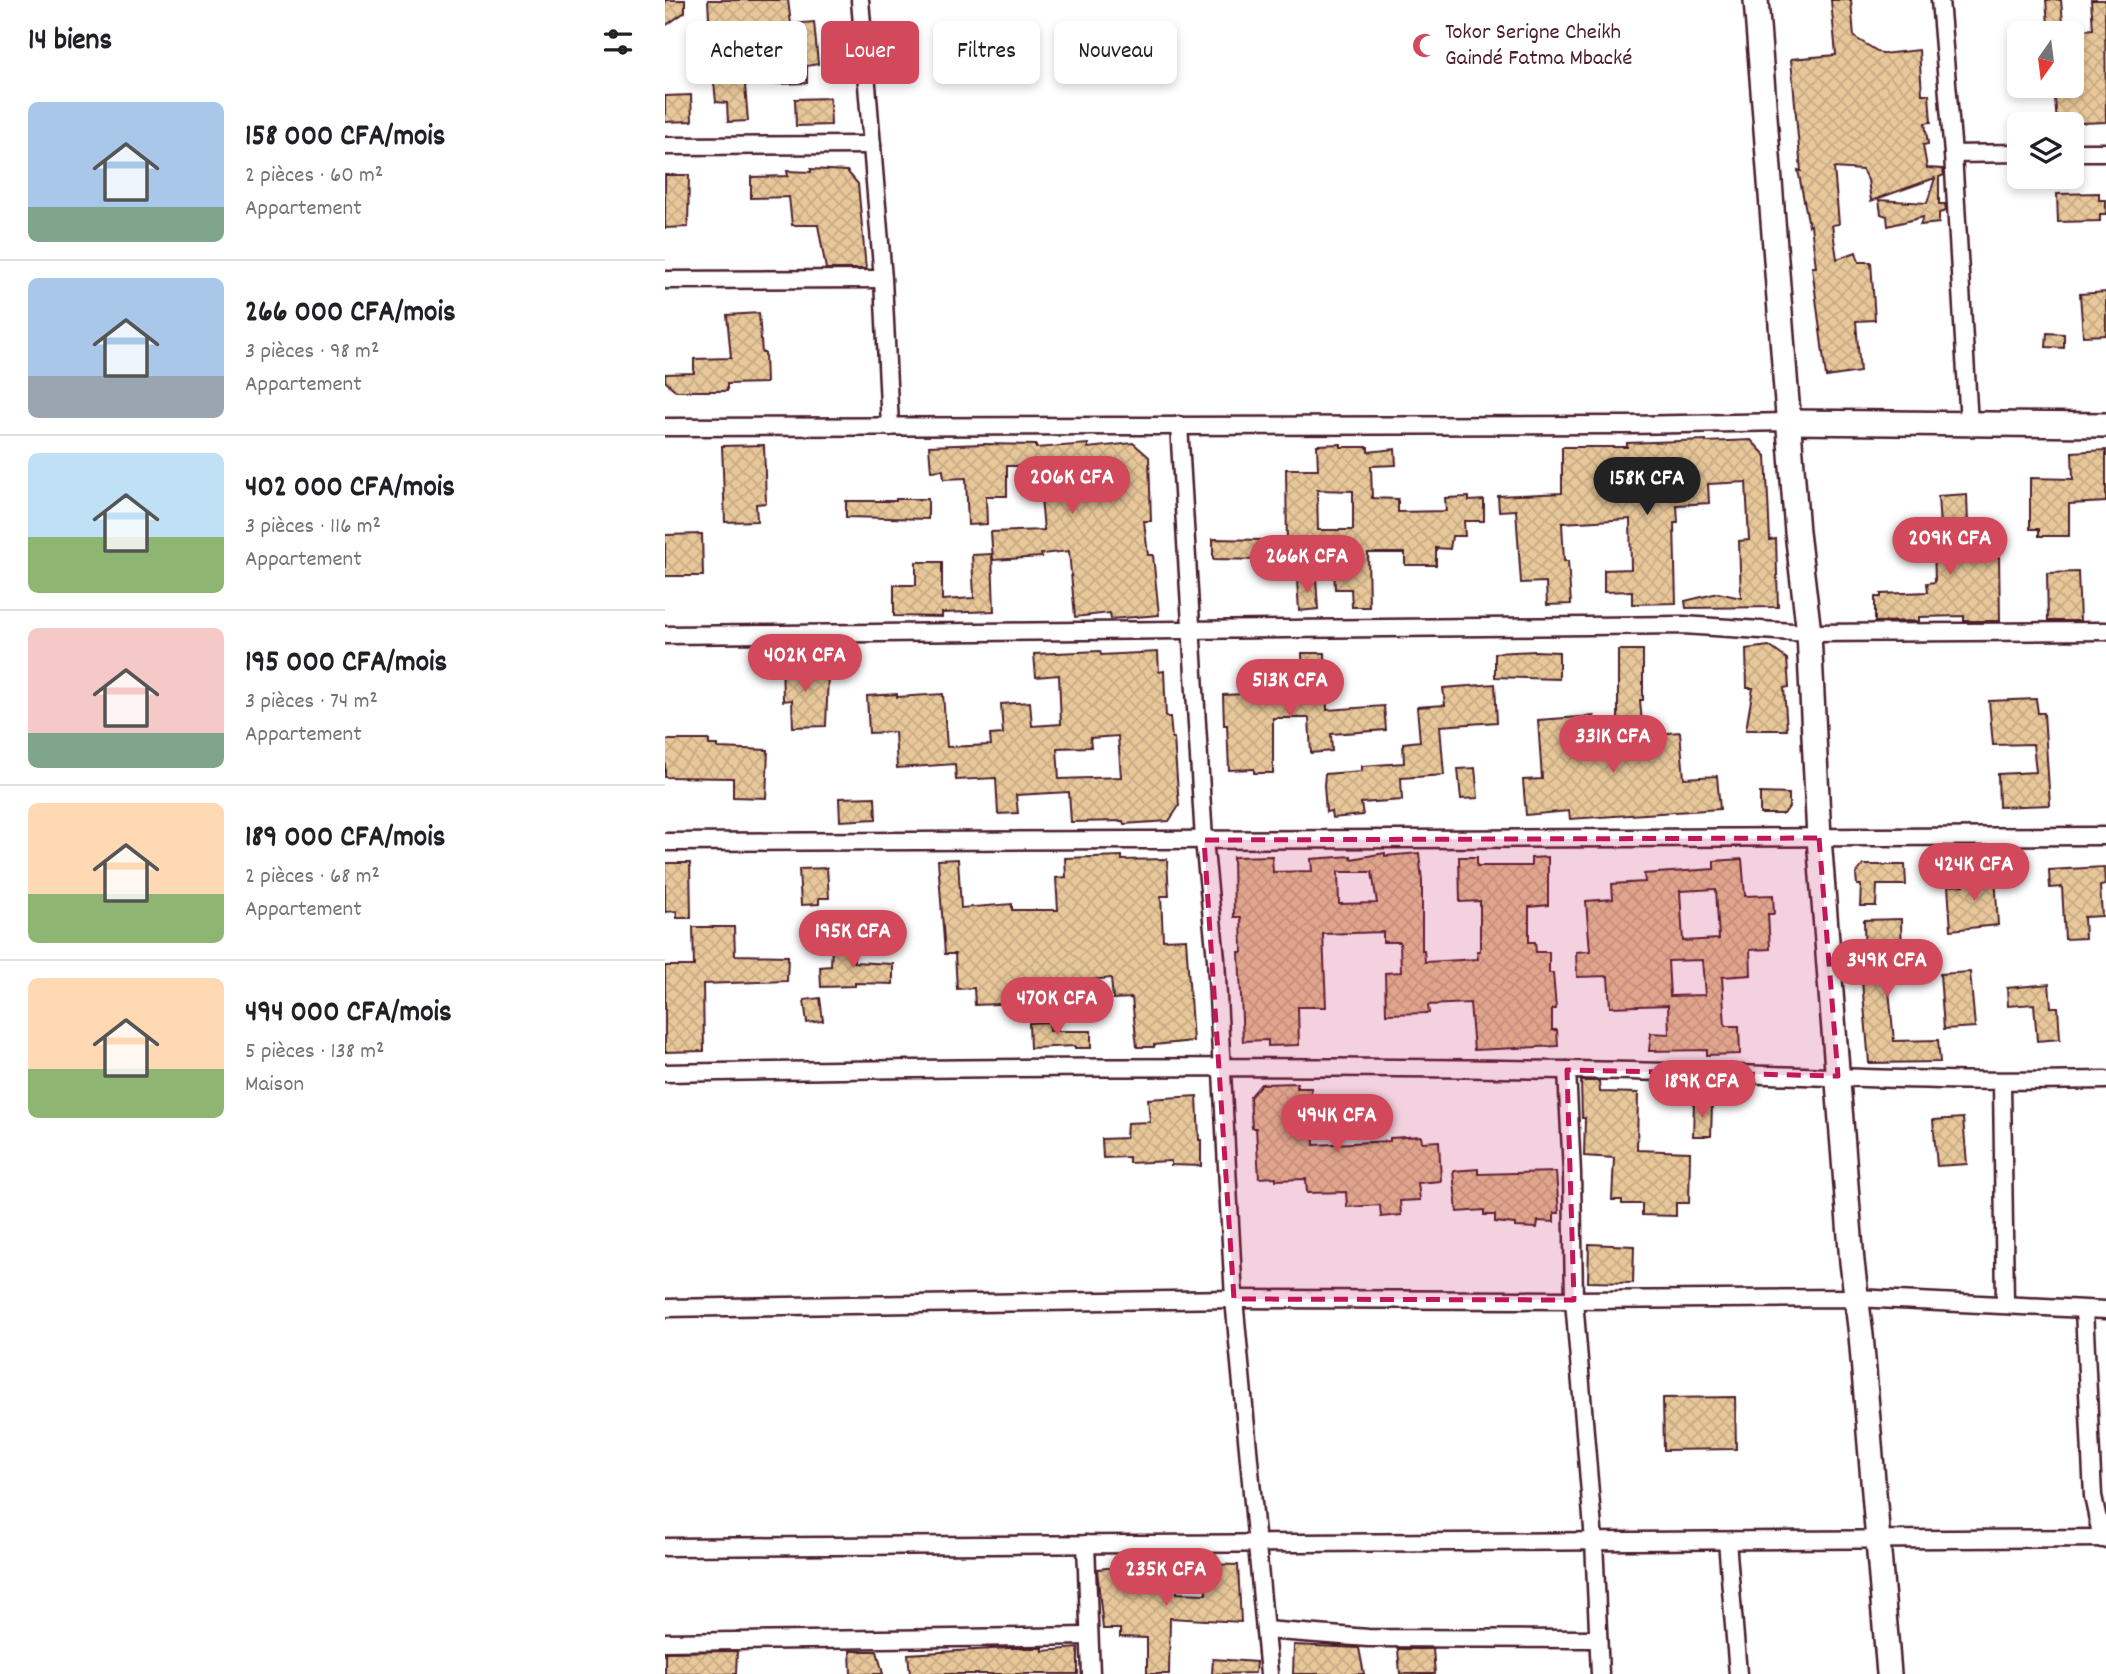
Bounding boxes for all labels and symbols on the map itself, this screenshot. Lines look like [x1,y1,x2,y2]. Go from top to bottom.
place label: Tokor Serigne Cheikh Gaindé Fatma Mbacké [1445,17,1632,76]
north arrow [2007,21,2084,98]
mosque icon: Tokor Serigne Cheikh Gaindé Fatma Mbacké [1411,32,1439,60]
pin: 206K CFA [1000,456,1144,516]
pin: 158K CFA [1575,458,1719,517]
pin: 209K CFA [1878,518,2022,577]
pin: 266K CFA [1235,536,1379,595]
pin: 402K CFA [733,634,877,694]
pin: 513K CFA [1218,660,1362,719]
pin: 331K CFA [1541,716,1685,775]
pin: 424K CFA [1902,844,2046,903]
pin: 195K CFA [781,911,925,970]
pin: 349K CFA [1815,940,1959,999]
pin: 470K CFA [985,978,1129,1037]
pin: 189K CFA [1630,1060,1774,1120]
pin: 494K CFA [1265,1094,1409,1154]
pin: 235K CFA [1094,1548,1238,1608]

